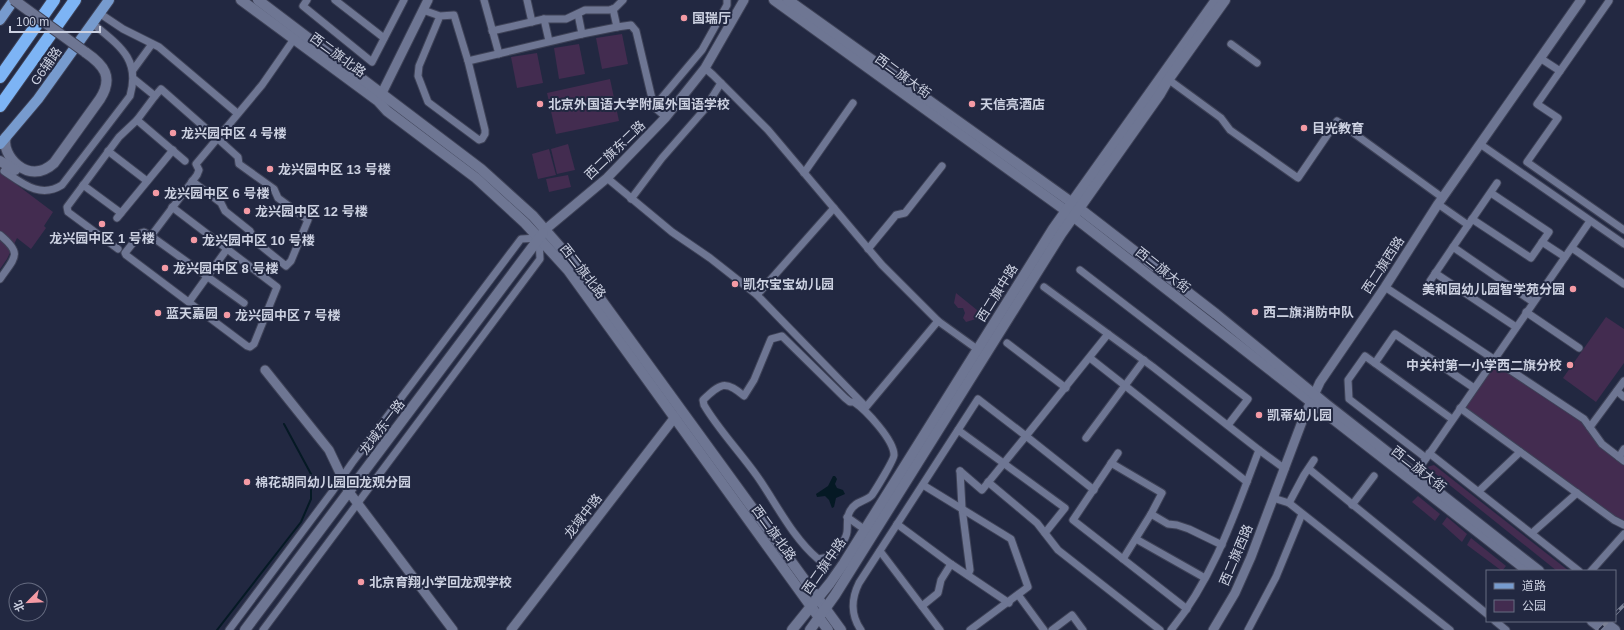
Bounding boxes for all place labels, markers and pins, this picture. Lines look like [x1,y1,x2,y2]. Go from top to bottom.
place label: 国瑞厅 [692,11,731,26]
marker: 国瑞厅 [679,13,689,23]
place label: 北京外国语大学附属外国语学校 [548,97,730,112]
place label: 天信亮酒店 [980,97,1045,112]
marker: 北京外国语大学附属外国语学校 [535,99,545,109]
marker: 天信亮酒店 [967,99,977,109]
place label: 目光教育 [1312,121,1364,136]
marker: 目光教育 [1299,123,1309,133]
place label: 龙兴园中区 4 号楼 [181,126,286,141]
marker: 龙兴园中区 4 号楼 [168,128,178,138]
place label: 龙兴园中区 13 号楼 [278,162,391,177]
marker: 龙兴园中区 13 号楼 [265,164,275,174]
place label: 龙兴园中区 6 号楼 [164,186,269,201]
marker: 龙兴园中区 6 号楼 [151,188,161,198]
place label: 龙兴园中区 12 号楼 [255,204,368,219]
marker: 龙兴园中区 12 号楼 [242,206,252,216]
marker: 龙兴园中区 1 号楼 [97,219,107,229]
place label: 龙兴园中区 1 号楼 [49,231,155,246]
place label: 龙兴园中区 10 号楼 [202,233,315,248]
marker: 龙兴园中区 10 号楼 [189,235,199,245]
place label: 龙兴园中区 8 号楼 [173,261,278,276]
marker: 龙兴园中区 8 号楼 [160,263,170,273]
place label: 凯尔宝宝幼儿园 [743,277,834,292]
marker: 凯尔宝宝幼儿园 [730,279,740,289]
place label: 美和园幼儿园智学苑分园 [1422,282,1565,297]
marker: 美和园幼儿园智学苑分园 [1568,284,1578,294]
place label: 西二旗消防中队 [1263,305,1354,320]
place label: 蓝天嘉园 [166,306,218,321]
marker: 西二旗消防中队 [1250,307,1260,317]
marker: 蓝天嘉园 [153,308,163,318]
place label: 龙兴园中区 7 号楼 [235,308,340,323]
marker: 龙兴园中区 7 号楼 [222,310,232,320]
place label: 中关村第一小学西二旗分校 [1406,358,1562,373]
marker: 中关村第一小学西二旗分校 [1565,360,1575,370]
place label: 凯蒂幼儿园 [1267,408,1332,423]
marker: 凯蒂幼儿园 [1254,410,1264,420]
place label: 棉花胡同幼儿园回龙观分园 [255,475,411,490]
marker: 棉花胡同幼儿园回龙观分园 [242,477,252,487]
place label: 北京育翔小学回龙观学校 [369,575,512,590]
marker: 北京育翔小学回龙观学校 [356,577,366,587]

